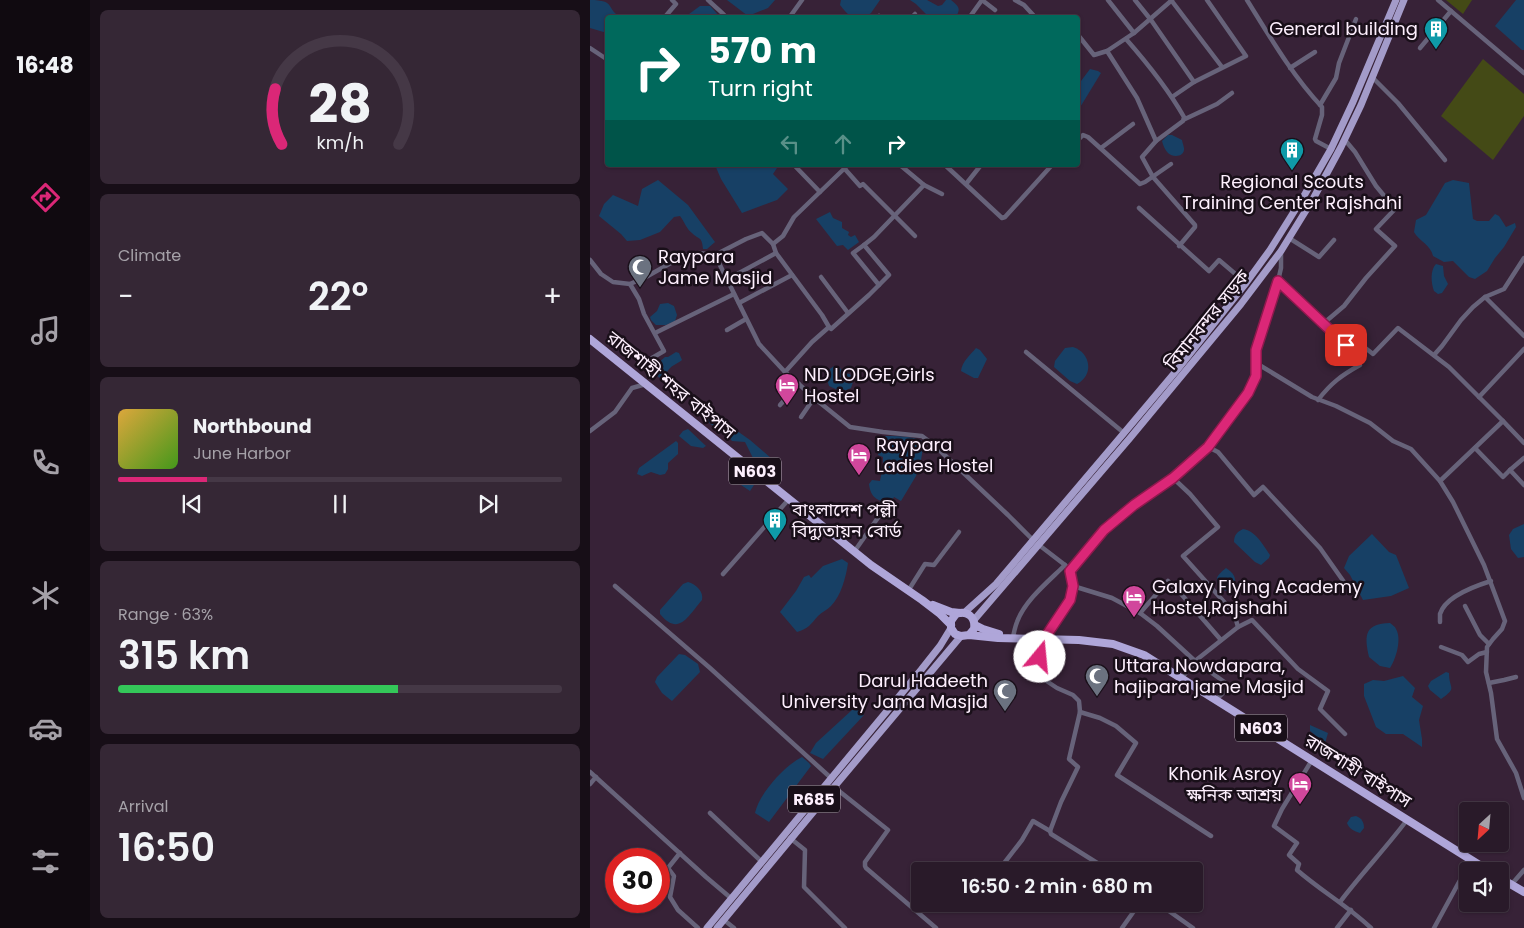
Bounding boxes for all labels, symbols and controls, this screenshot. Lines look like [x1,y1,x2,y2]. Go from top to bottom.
place label: General building [1269,16,1418,41]
building icon: General building [1423,16,1449,50]
text: 570 m [708,26,817,75]
icon: right [625,35,690,100]
text: 16:48 [16,50,74,81]
text: 28 [308,68,372,141]
text: Turn right [708,73,813,104]
text: km/h [316,130,364,155]
icon: left [776,130,804,158]
icon: ahead [829,130,857,158]
icon: right [882,130,910,158]
building icon: Regional Scouts Training Center Rajshahi [1279,137,1305,171]
place label: Regional Scouts Training Center Rajshahi [1182,169,1402,215]
icon: directions [28,180,63,215]
text: Climate [118,244,181,267]
place label: Raypara Jame Masjid [658,244,772,290]
mosque icon: Raypara Jame Masjid [627,254,653,288]
street label: বিমানবন্দর সড়ক [1158,264,1255,376]
text: 22° [308,270,368,323]
text: − [118,277,133,316]
text: + [543,277,562,316]
icon: music [28,313,63,348]
street label: রাজশাহী শহর বাইপাস [601,324,741,445]
pin [1325,324,1367,366]
icon: arrive [1332,331,1360,359]
place label: ND LODGE,Girls Hostel [804,362,935,408]
hotel icon: ND LODGE,Girls Hostel [774,372,800,406]
text: Northbound [193,413,312,440]
place label: Raypara Ladies Hostel [876,432,993,478]
text: June Harbor [193,442,291,465]
hotel icon: Raypara Ladies Hostel [846,442,872,476]
icon: phone [28,445,63,480]
road number: N603 [729,458,781,484]
icon: previous [178,490,206,518]
icon: pause [326,490,354,518]
icon: next [474,490,502,518]
place label: বাংলাদেশ পল্লী বিদ্যুতায়ন বোর্ড [791,497,902,543]
building icon: বাংলাদেশ পল্লী বিদ্যুতায়ন বোর্ড [762,507,788,541]
place label: Galaxy Flying Academy Hostel,Rajshahi [1152,574,1362,620]
icon: climate [28,578,63,613]
hotel icon: Galaxy Flying Academy Hostel,Rajshahi [1121,584,1147,618]
text: Range · 63% [118,603,213,626]
text: 315 km [118,629,250,682]
position arrow [1013,630,1065,682]
place label: Uttara Nowdapara, hajipara jame Masjid [1114,653,1304,699]
mosque icon: Uttara Nowdapara, hajipara jame Masjid [1084,663,1110,697]
place label: Darul Hadeeth University Jama Masjid [781,668,988,714]
mosque icon: Darul Hadeeth University Jama Masjid [992,678,1018,712]
icon: car [28,711,63,746]
road number: N603 [1235,714,1287,741]
street label: রাজশাহী বাইপাস [1299,727,1417,814]
place label: Khonik Asroy ক্ষনিক আশ্রয় [1168,761,1283,807]
hotel icon: Khonik Asroy ক্ষনিক আশ্রয় [1287,771,1313,805]
road number: R685 [788,786,840,812]
text: Arrival [118,795,168,818]
north arrow [1459,802,1509,852]
map controls [1459,802,1509,912]
text: 16:50 [118,821,215,874]
icon: filters [28,844,63,879]
speed limit sign: 30 [605,848,670,913]
button: sound [1459,862,1509,912]
text: 16:50 · 2 min · 680 m [961,873,1153,900]

